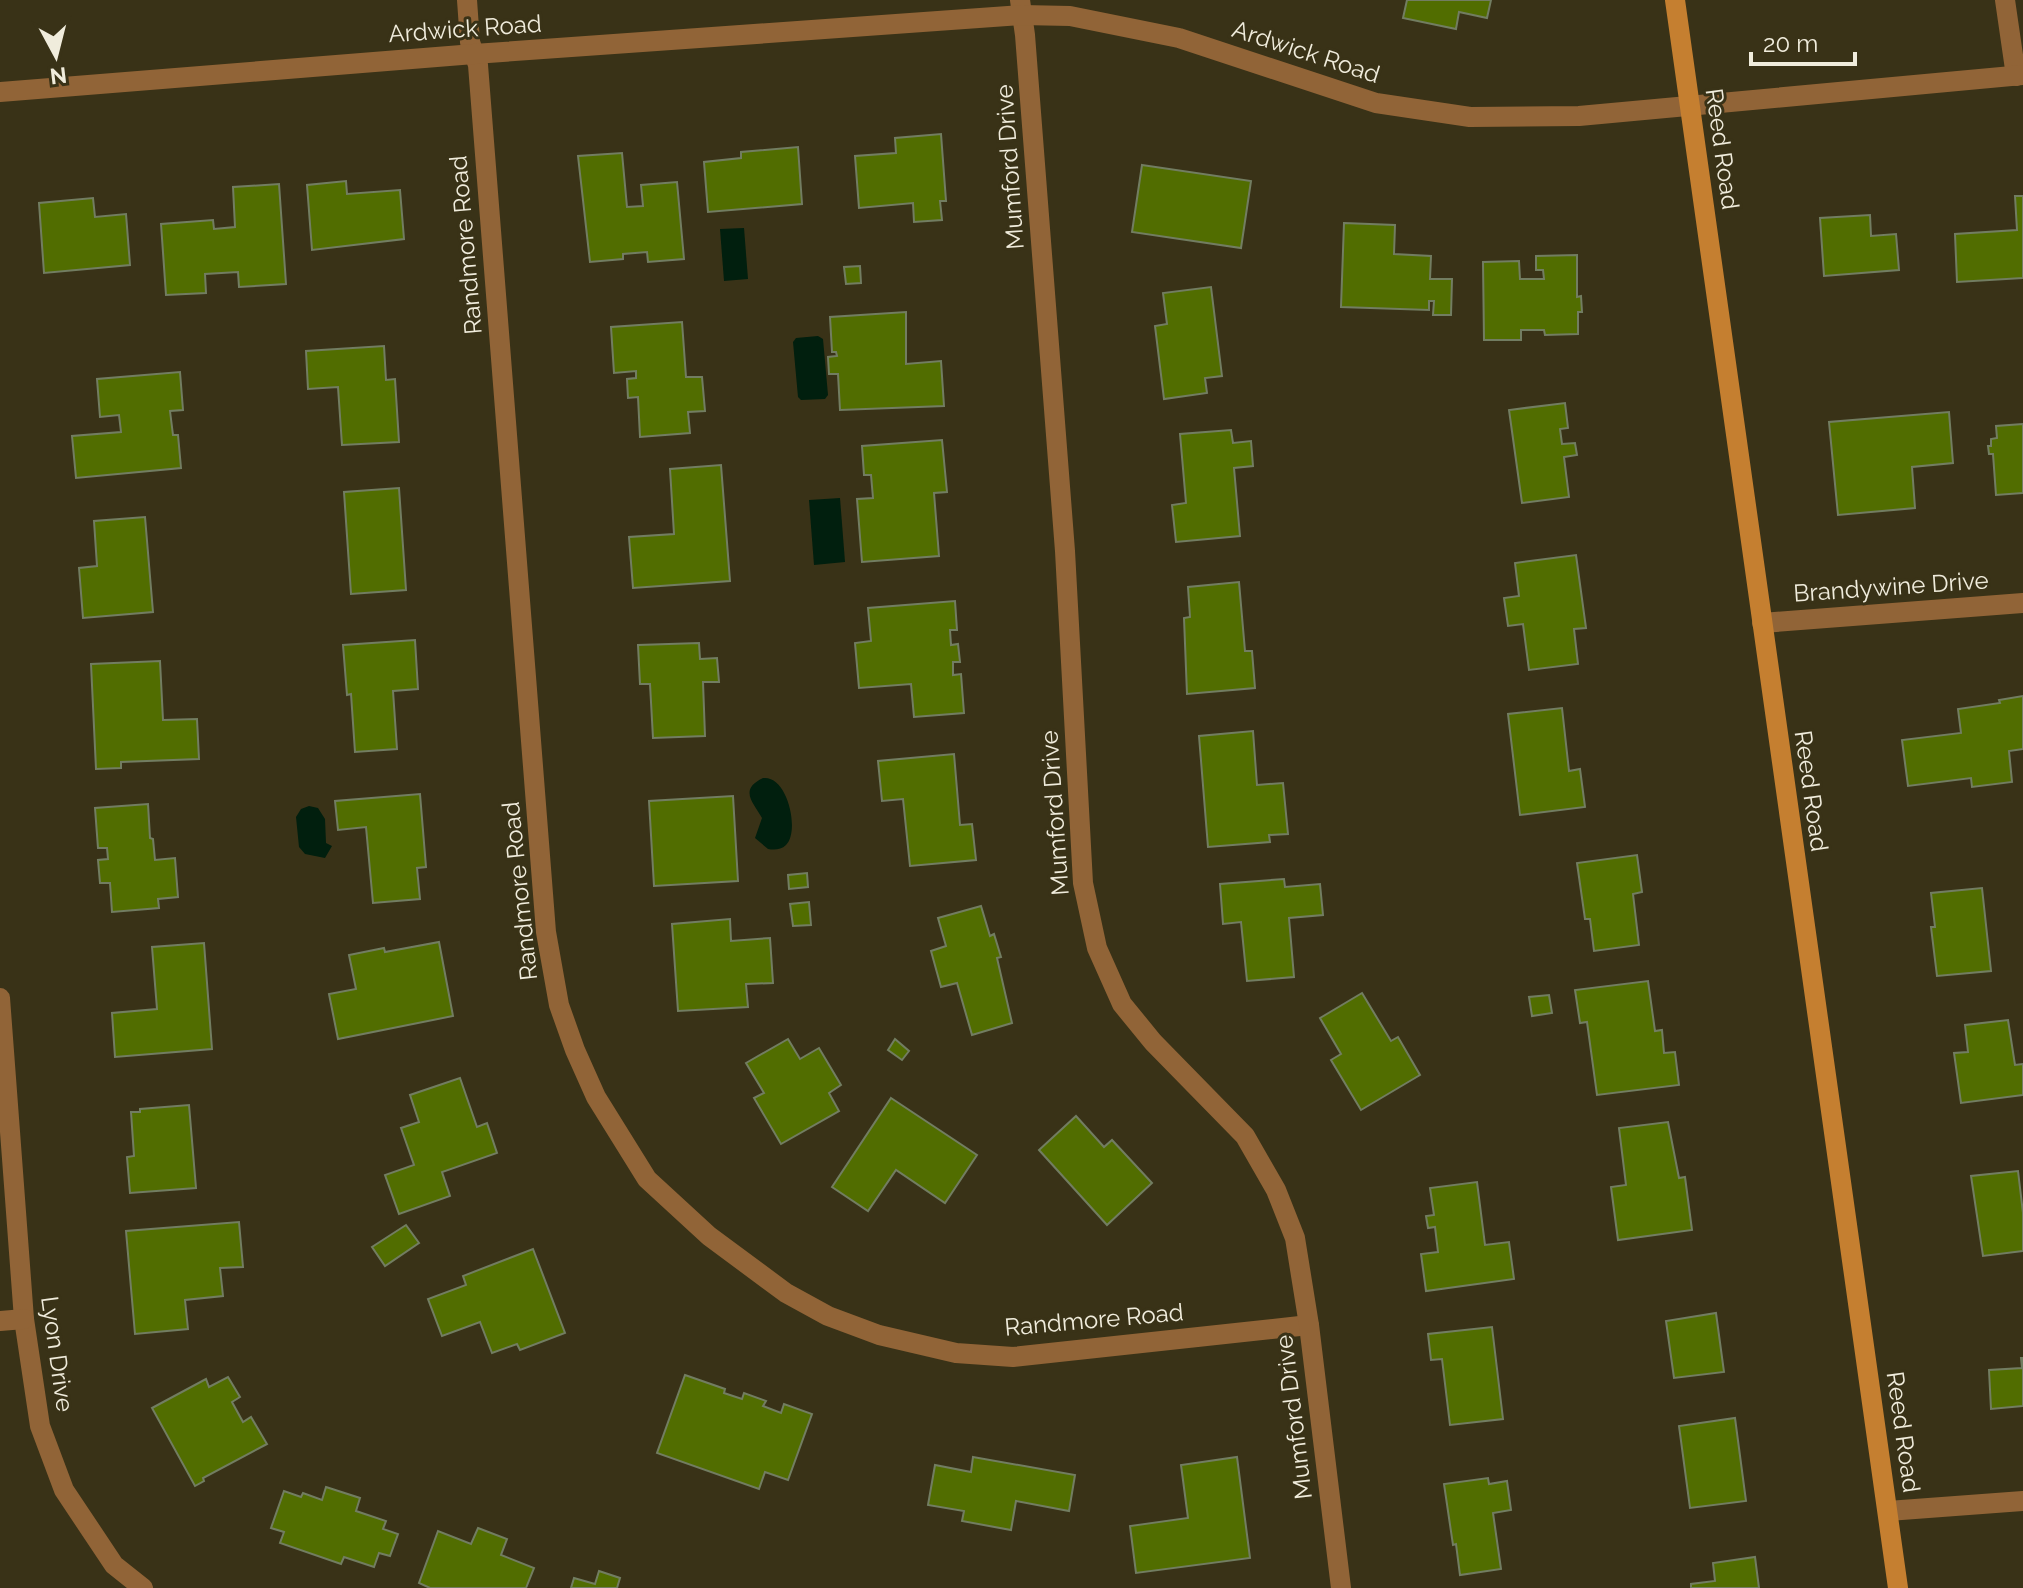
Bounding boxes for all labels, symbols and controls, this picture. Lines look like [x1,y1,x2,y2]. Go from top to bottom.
street label: Ardwick Road [387,9,543,48]
street label: Ardwick Road [1229,14,1384,89]
north arrow [16,16,96,96]
scale bar [1751,16,1855,66]
text: 20 m [1763,29,1818,58]
text: N [49,62,68,90]
street label: Mumford Drive [989,83,1030,251]
street label: Reed Road [1700,86,1745,211]
street label: Randmore Road [443,154,488,336]
street label: Brandywine Drive [1792,565,1990,608]
street label: Reed Road [1789,728,1834,853]
street label: Mumford Drive [1034,729,1075,897]
street label: Randmore Road [496,800,543,982]
street label: Lyon Drive [35,1294,80,1414]
street label: Randmore Road [1003,1297,1185,1342]
street label: Mumford Drive [1269,1333,1318,1501]
street label: Reed Road [1881,1369,1926,1494]

